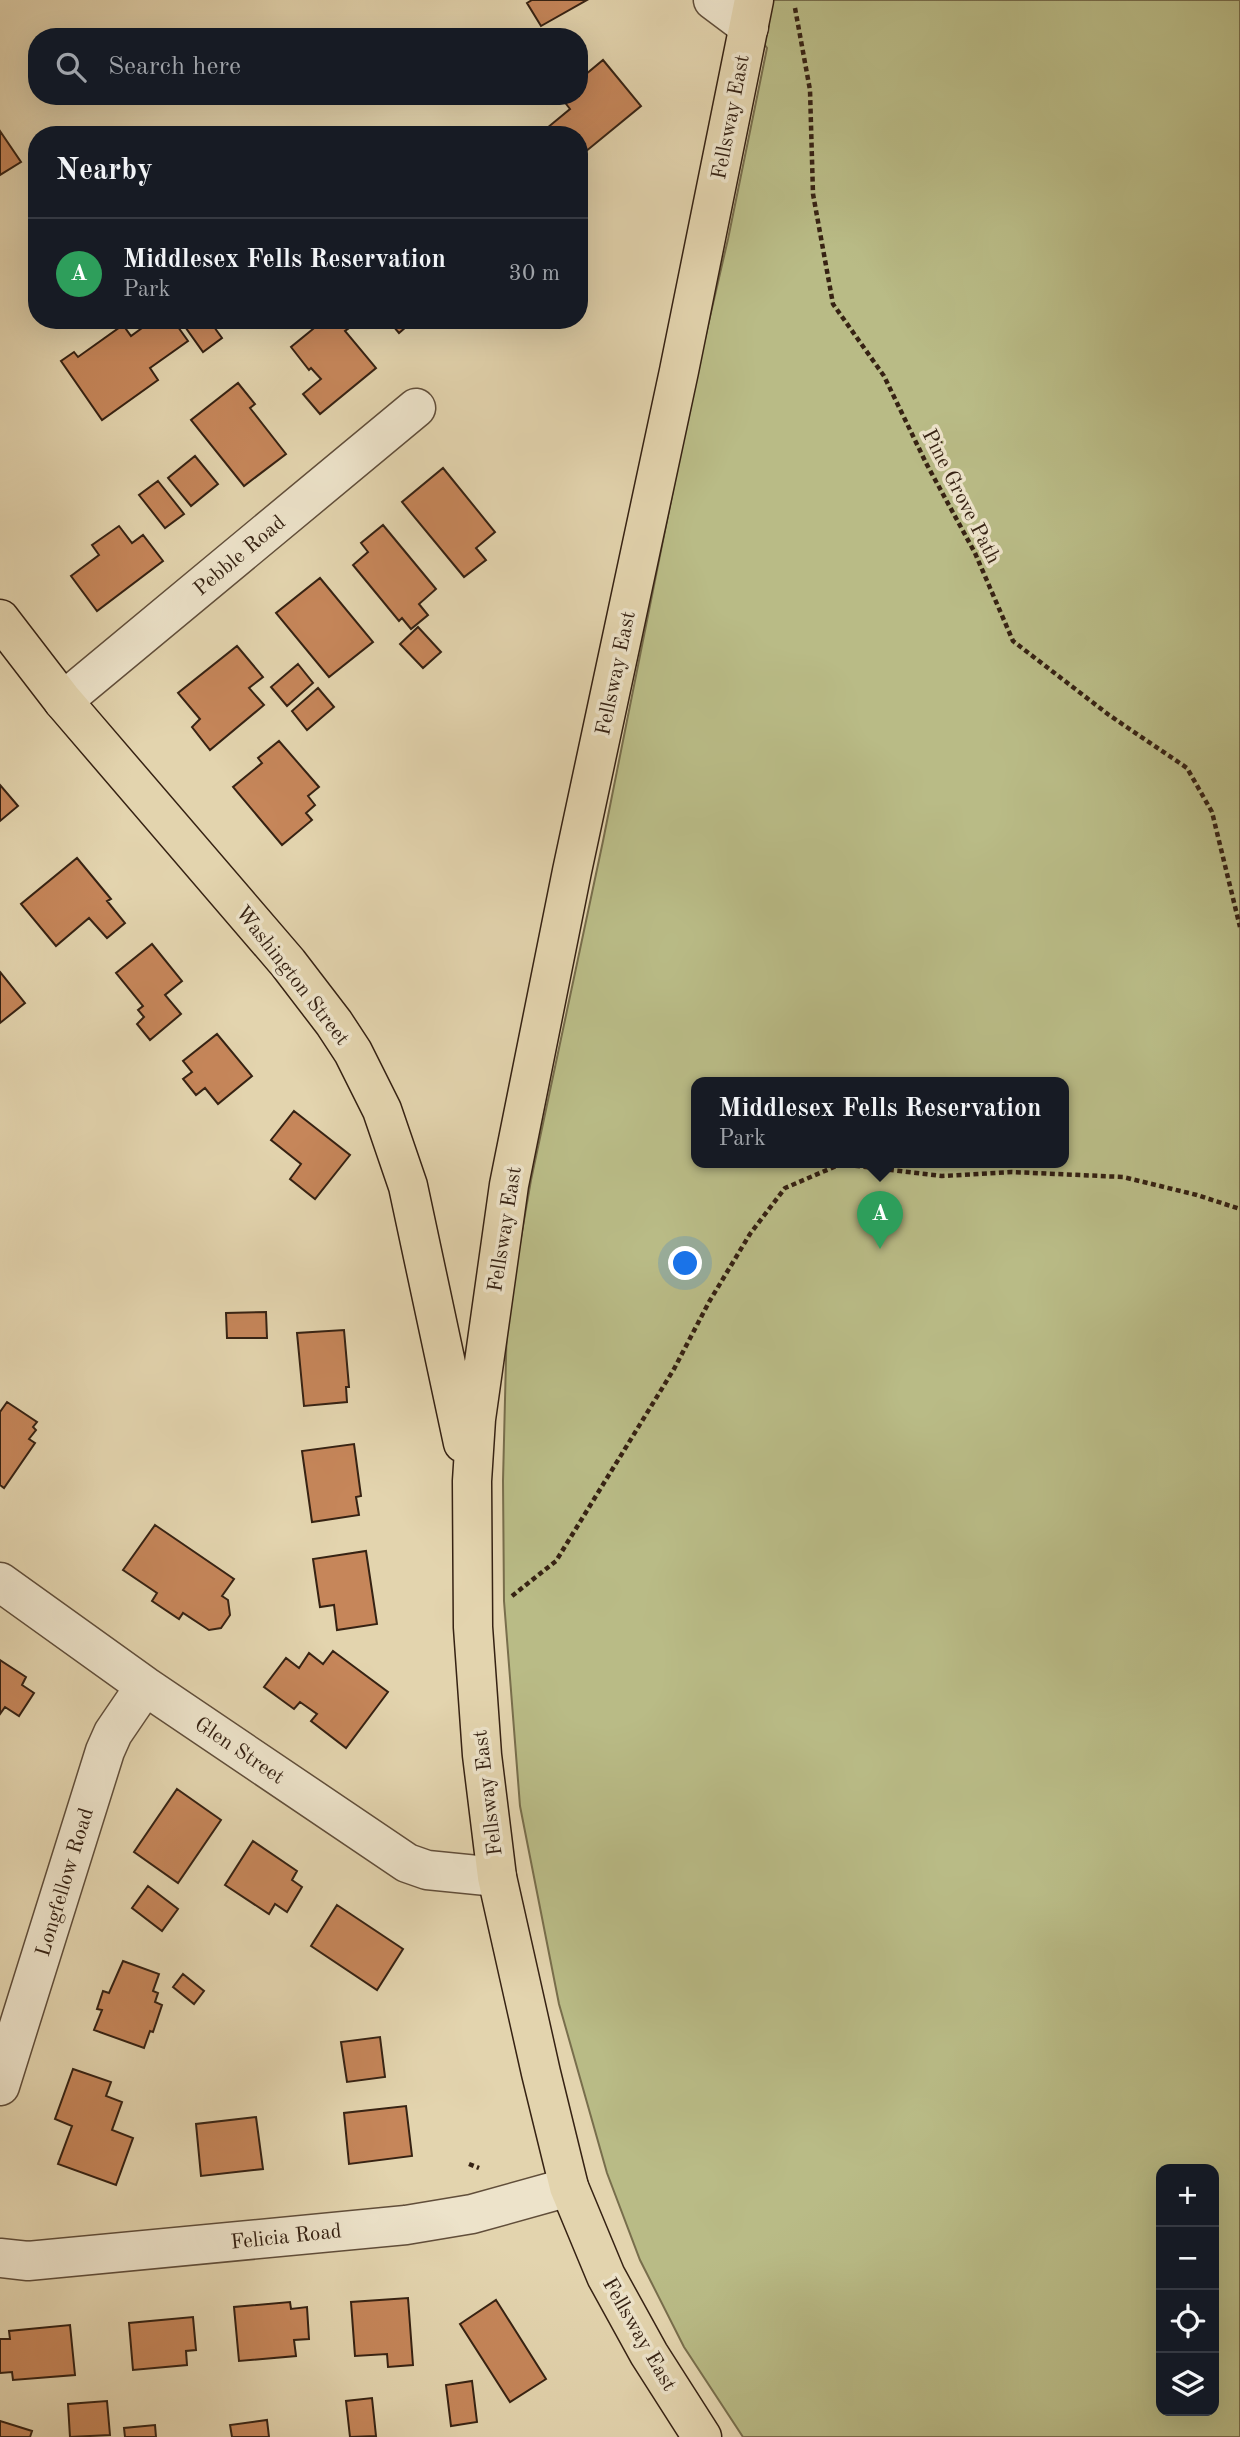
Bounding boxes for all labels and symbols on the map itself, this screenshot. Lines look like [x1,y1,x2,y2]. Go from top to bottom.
street label: Fellsway East [709,53,754,182]
street label: Pine Grove Path [918,426,1004,568]
street label: Pebble Road [190,512,290,600]
street label: Fellsway East [593,609,640,738]
street label: Washington Street [231,902,353,1050]
street label: Fellsway East [485,1165,526,1294]
pin: A [857,1191,903,1249]
your location [668,1246,702,1280]
street label: Glen Street [190,1714,288,1789]
street label: Fellsway East [470,1729,507,1857]
street label: Longfellow Road [33,1806,98,1959]
street label: Felicia Road [230,2221,343,2254]
street label: Fellsway East [598,2275,679,2395]

